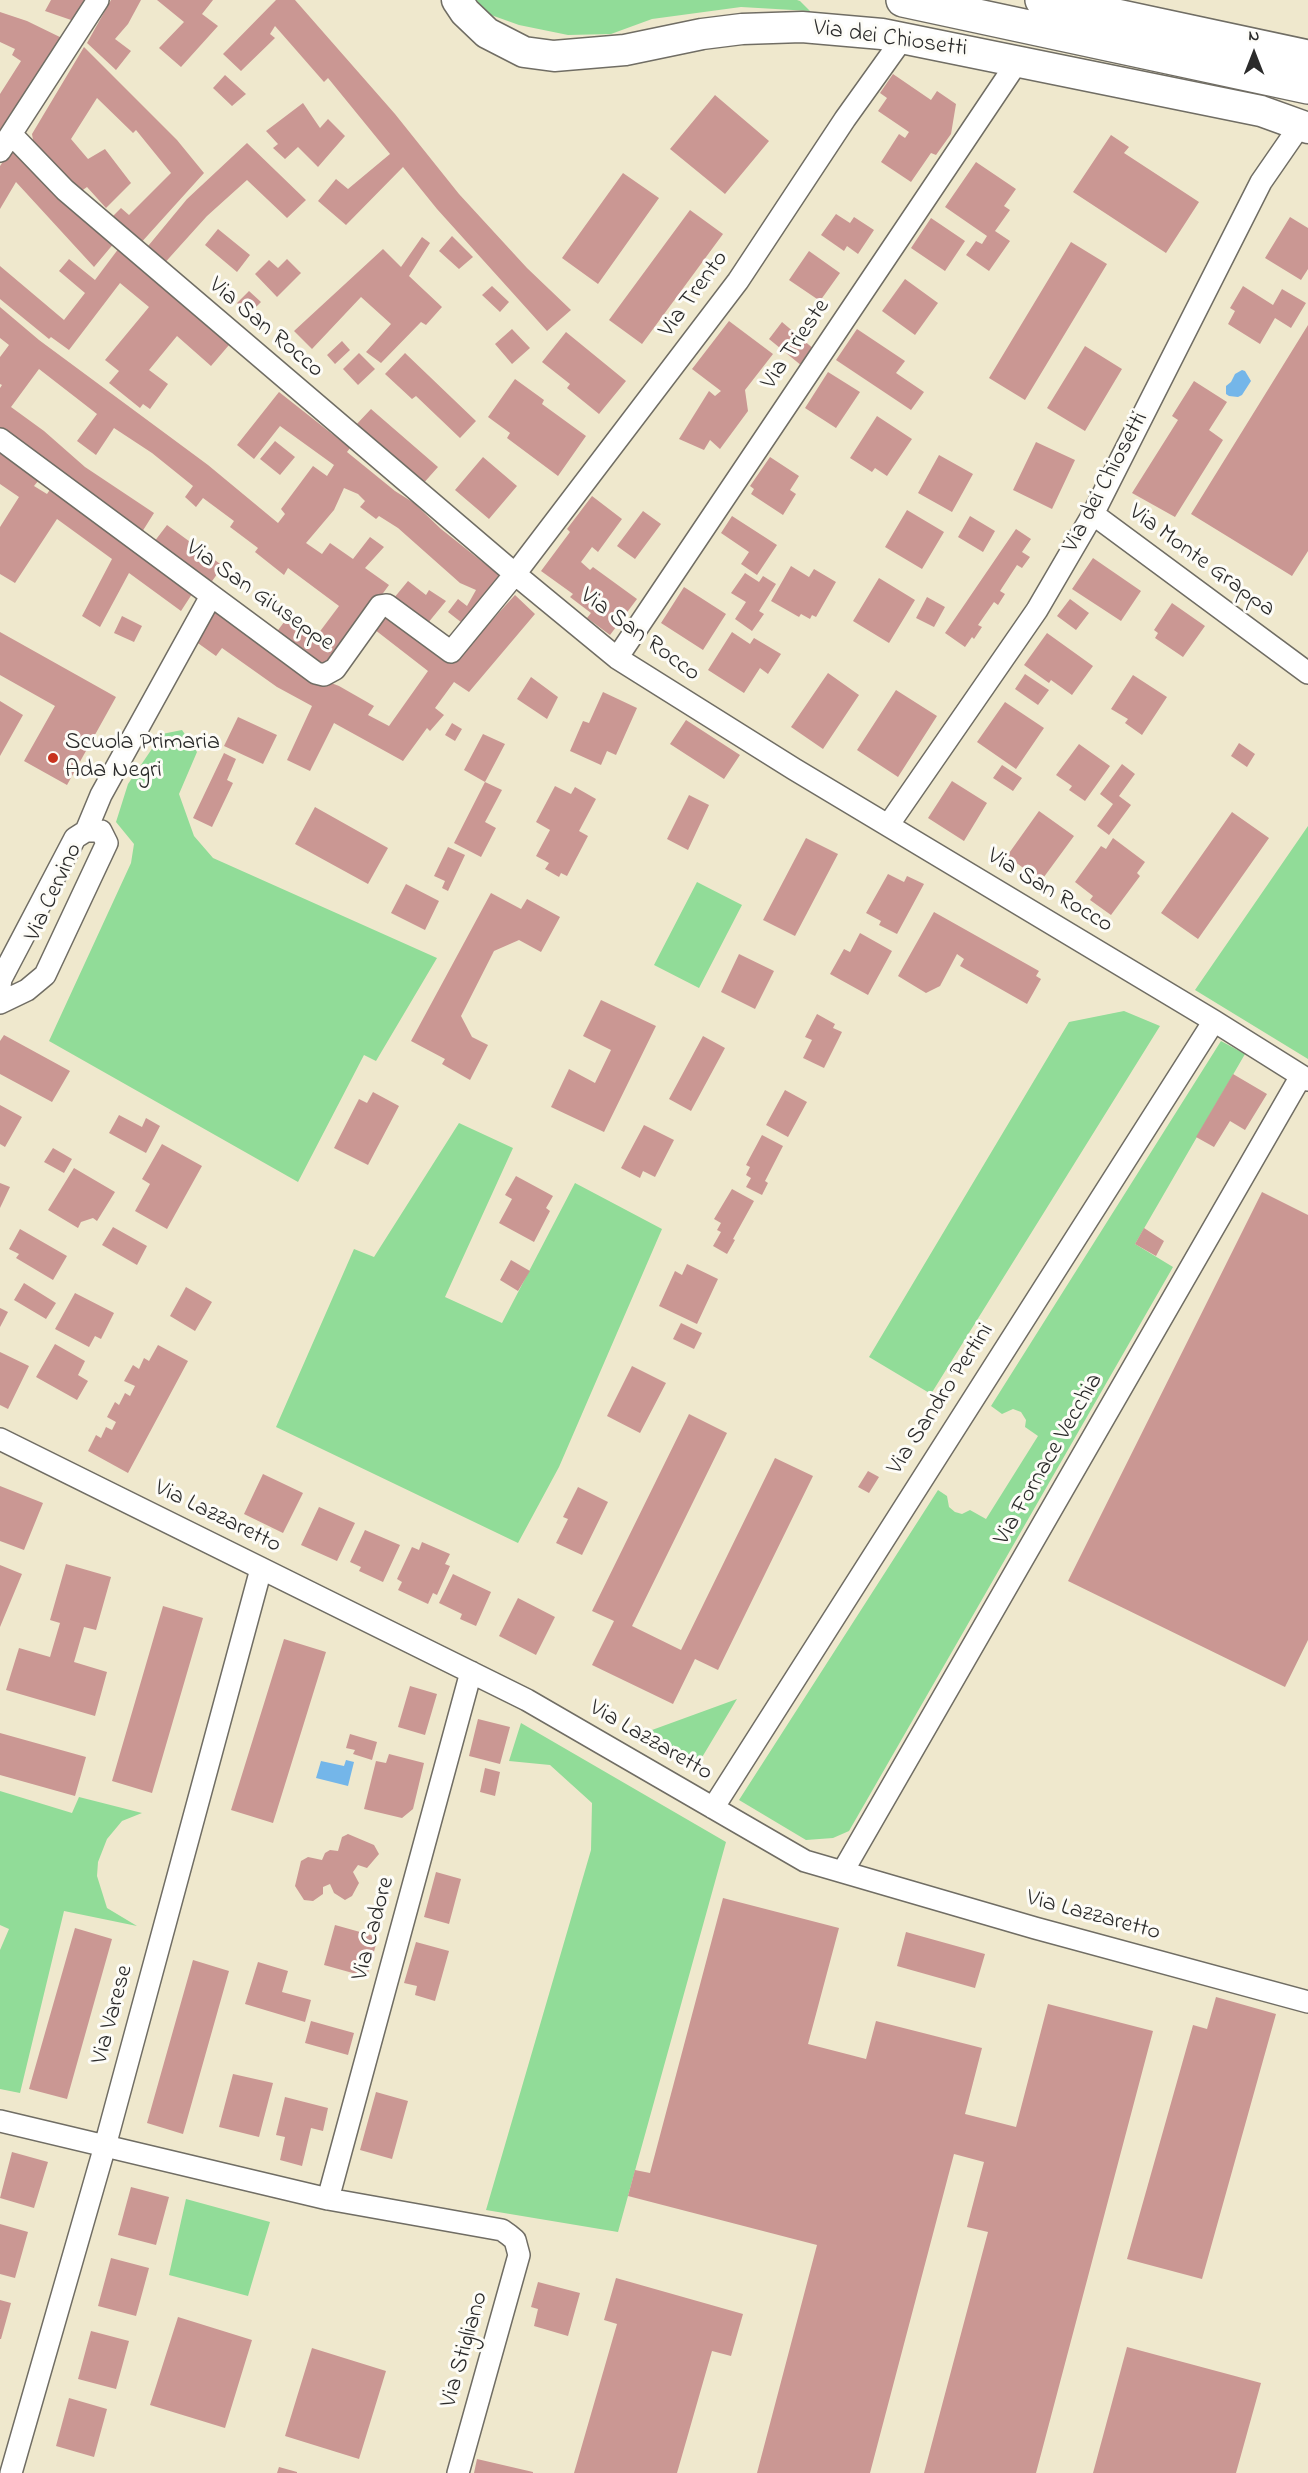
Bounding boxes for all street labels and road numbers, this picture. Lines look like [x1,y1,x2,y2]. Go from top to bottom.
street label: Via dei Chiosetti [811,15,969,65]
street label: Via Trento [654,246,736,344]
street label: Via San Rocco [202,272,328,386]
street label: Via Trieste [756,294,838,396]
street label: Via dei Chiosetti [1058,408,1156,558]
street label: Via Monte Grappa [1122,499,1280,625]
street label: Via San Giuseppe [179,535,339,659]
street label: Via San Rocco [573,583,705,689]
street label: Via Cervino [20,839,90,947]
street label: Via San Rocco [981,843,1117,941]
street label: Via Sandro Pertini [882,1319,1002,1481]
street label: Via Fornace Vecchia [989,1369,1111,1551]
street label: Via Lazzaretto [149,1475,285,1561]
street label: Via Lazzaretto [583,1695,717,1789]
street label: Via Cadore [347,1874,403,1984]
street label: Via Lazzaretto [1023,1885,1163,1949]
street label: Via Varese [87,1962,141,2068]
street label: Via Stigliano [436,2289,496,2411]

